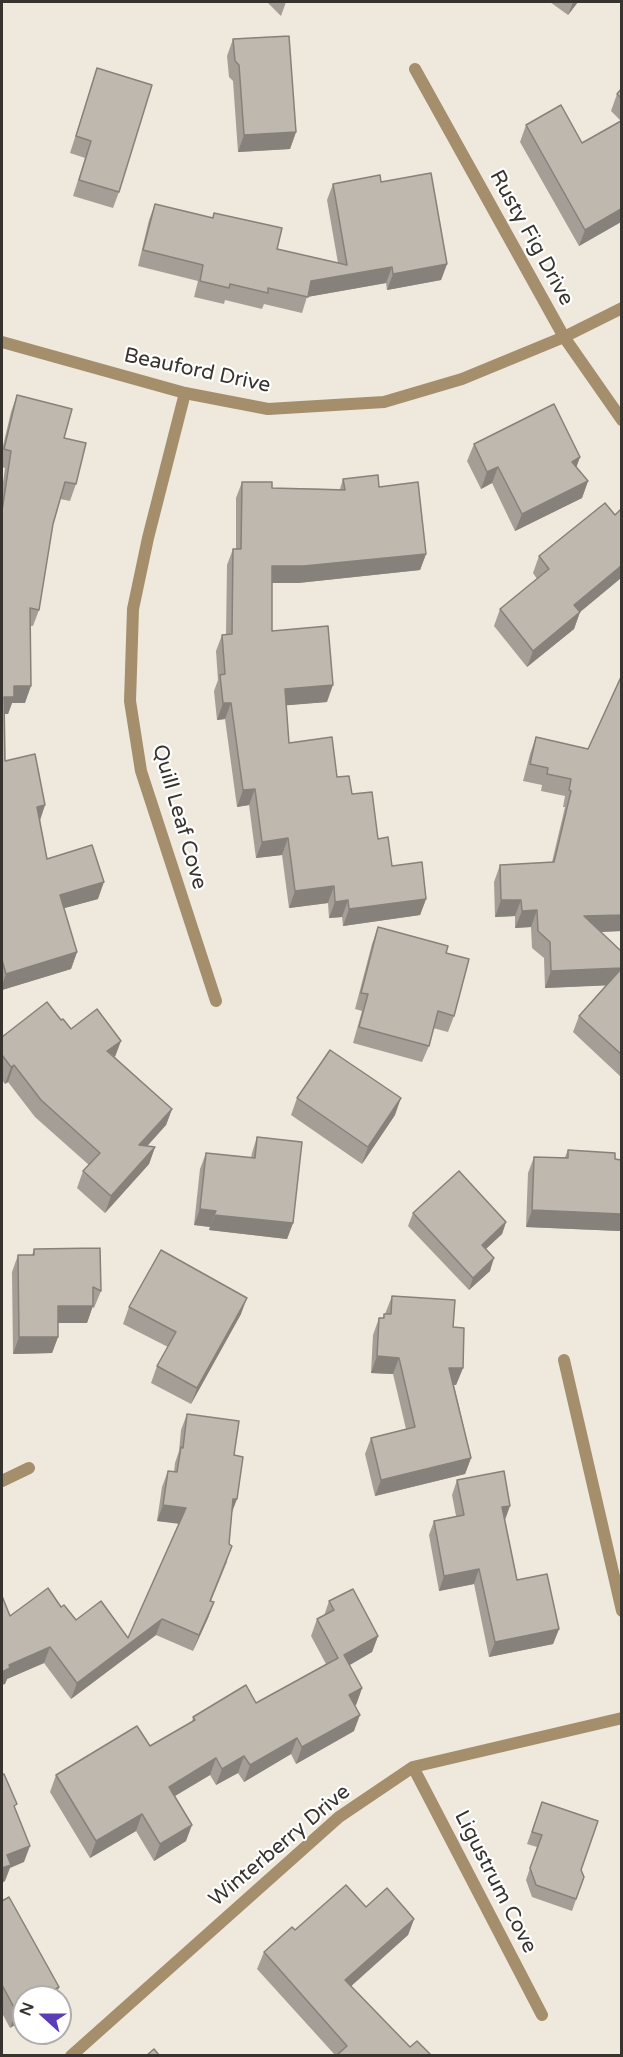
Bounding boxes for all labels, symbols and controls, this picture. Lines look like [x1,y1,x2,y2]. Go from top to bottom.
street label: Rusty Fig Drive [483,166,579,310]
street label: Beauford Drive [121,343,273,399]
street label: Quill Leaf Cove [146,742,212,892]
street label: Winterberry Drive [204,1780,356,1912]
street label: Ligustrum Cove [448,1806,542,1958]
north arrow [12,1985,72,2045]
text: N [15,2000,39,2019]

